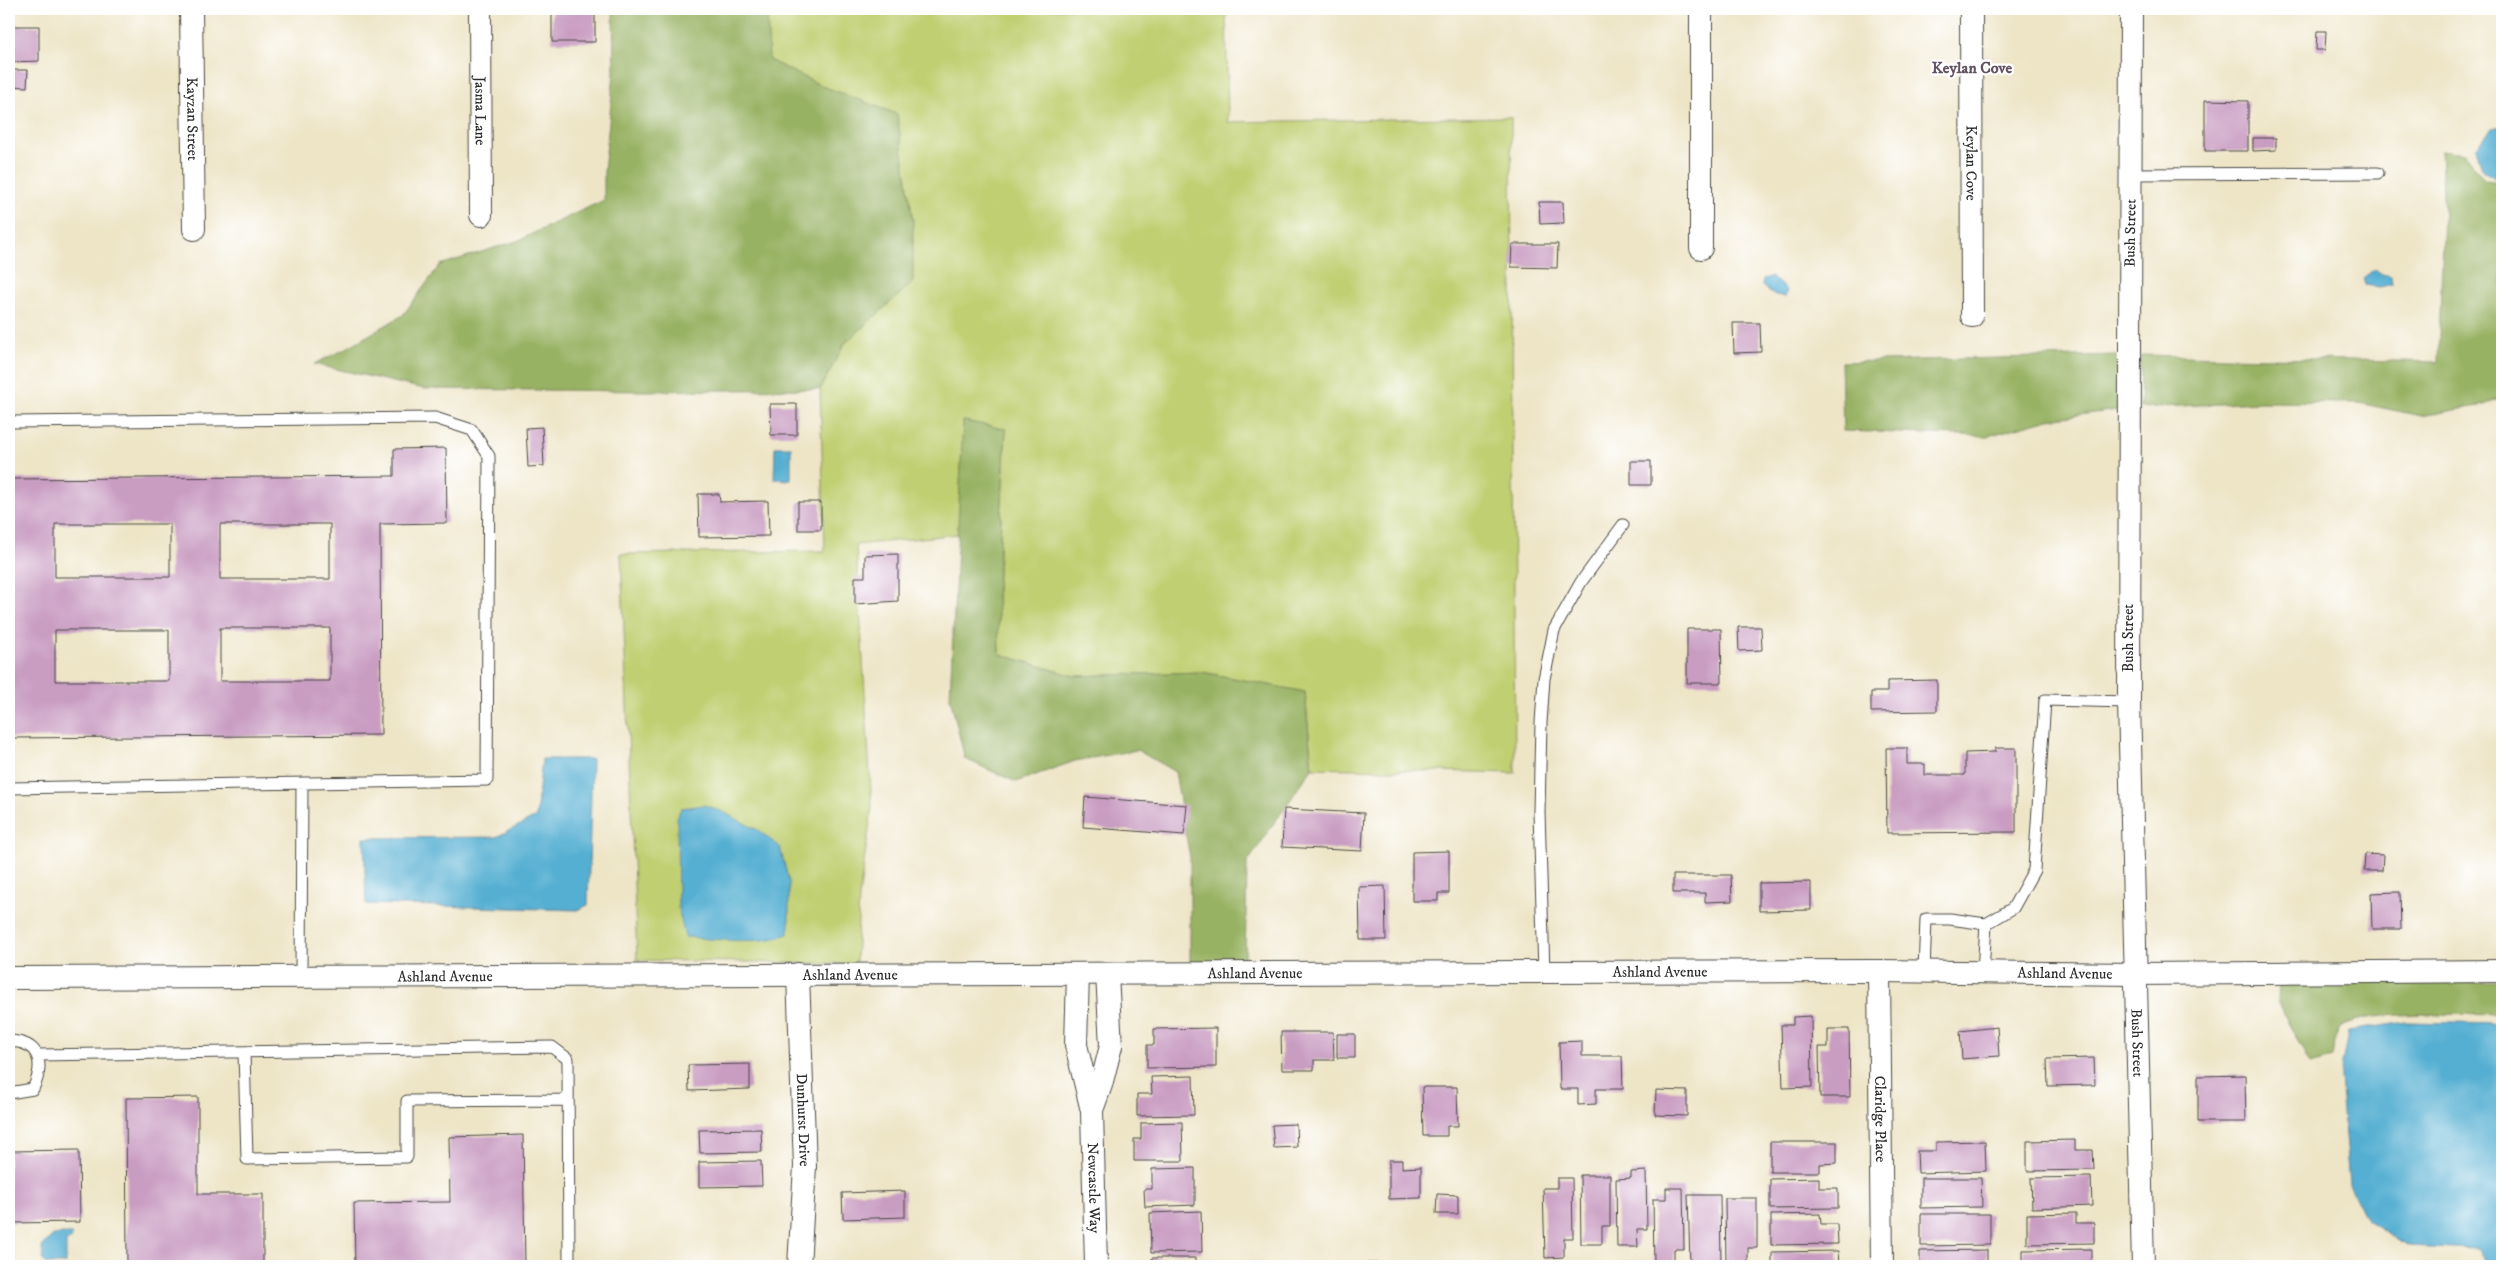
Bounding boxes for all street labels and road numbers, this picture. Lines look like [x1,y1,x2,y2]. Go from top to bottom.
street label: Jasma Lane [470,74,490,146]
street label: Kayzan Street [182,77,202,161]
street label: Keylan Cove [1961,125,1981,201]
street label: Bush Street [2120,199,2141,267]
street label: Bush Street [2119,604,2138,672]
street label: Ashland Avenue [1612,963,1708,982]
street label: Ashland Avenue [1207,964,1303,983]
street label: Ashland Avenue [2017,964,2113,984]
street label: Ashland Avenue [802,966,898,985]
street label: Ashland Avenue [397,967,493,986]
street label: Bush Street [2127,1008,2147,1078]
street label: Dunhurst Drive [792,1073,814,1167]
street label: Claridge Place [1870,1075,1890,1163]
street label: Newcastle Way [1083,1143,1104,1234]

